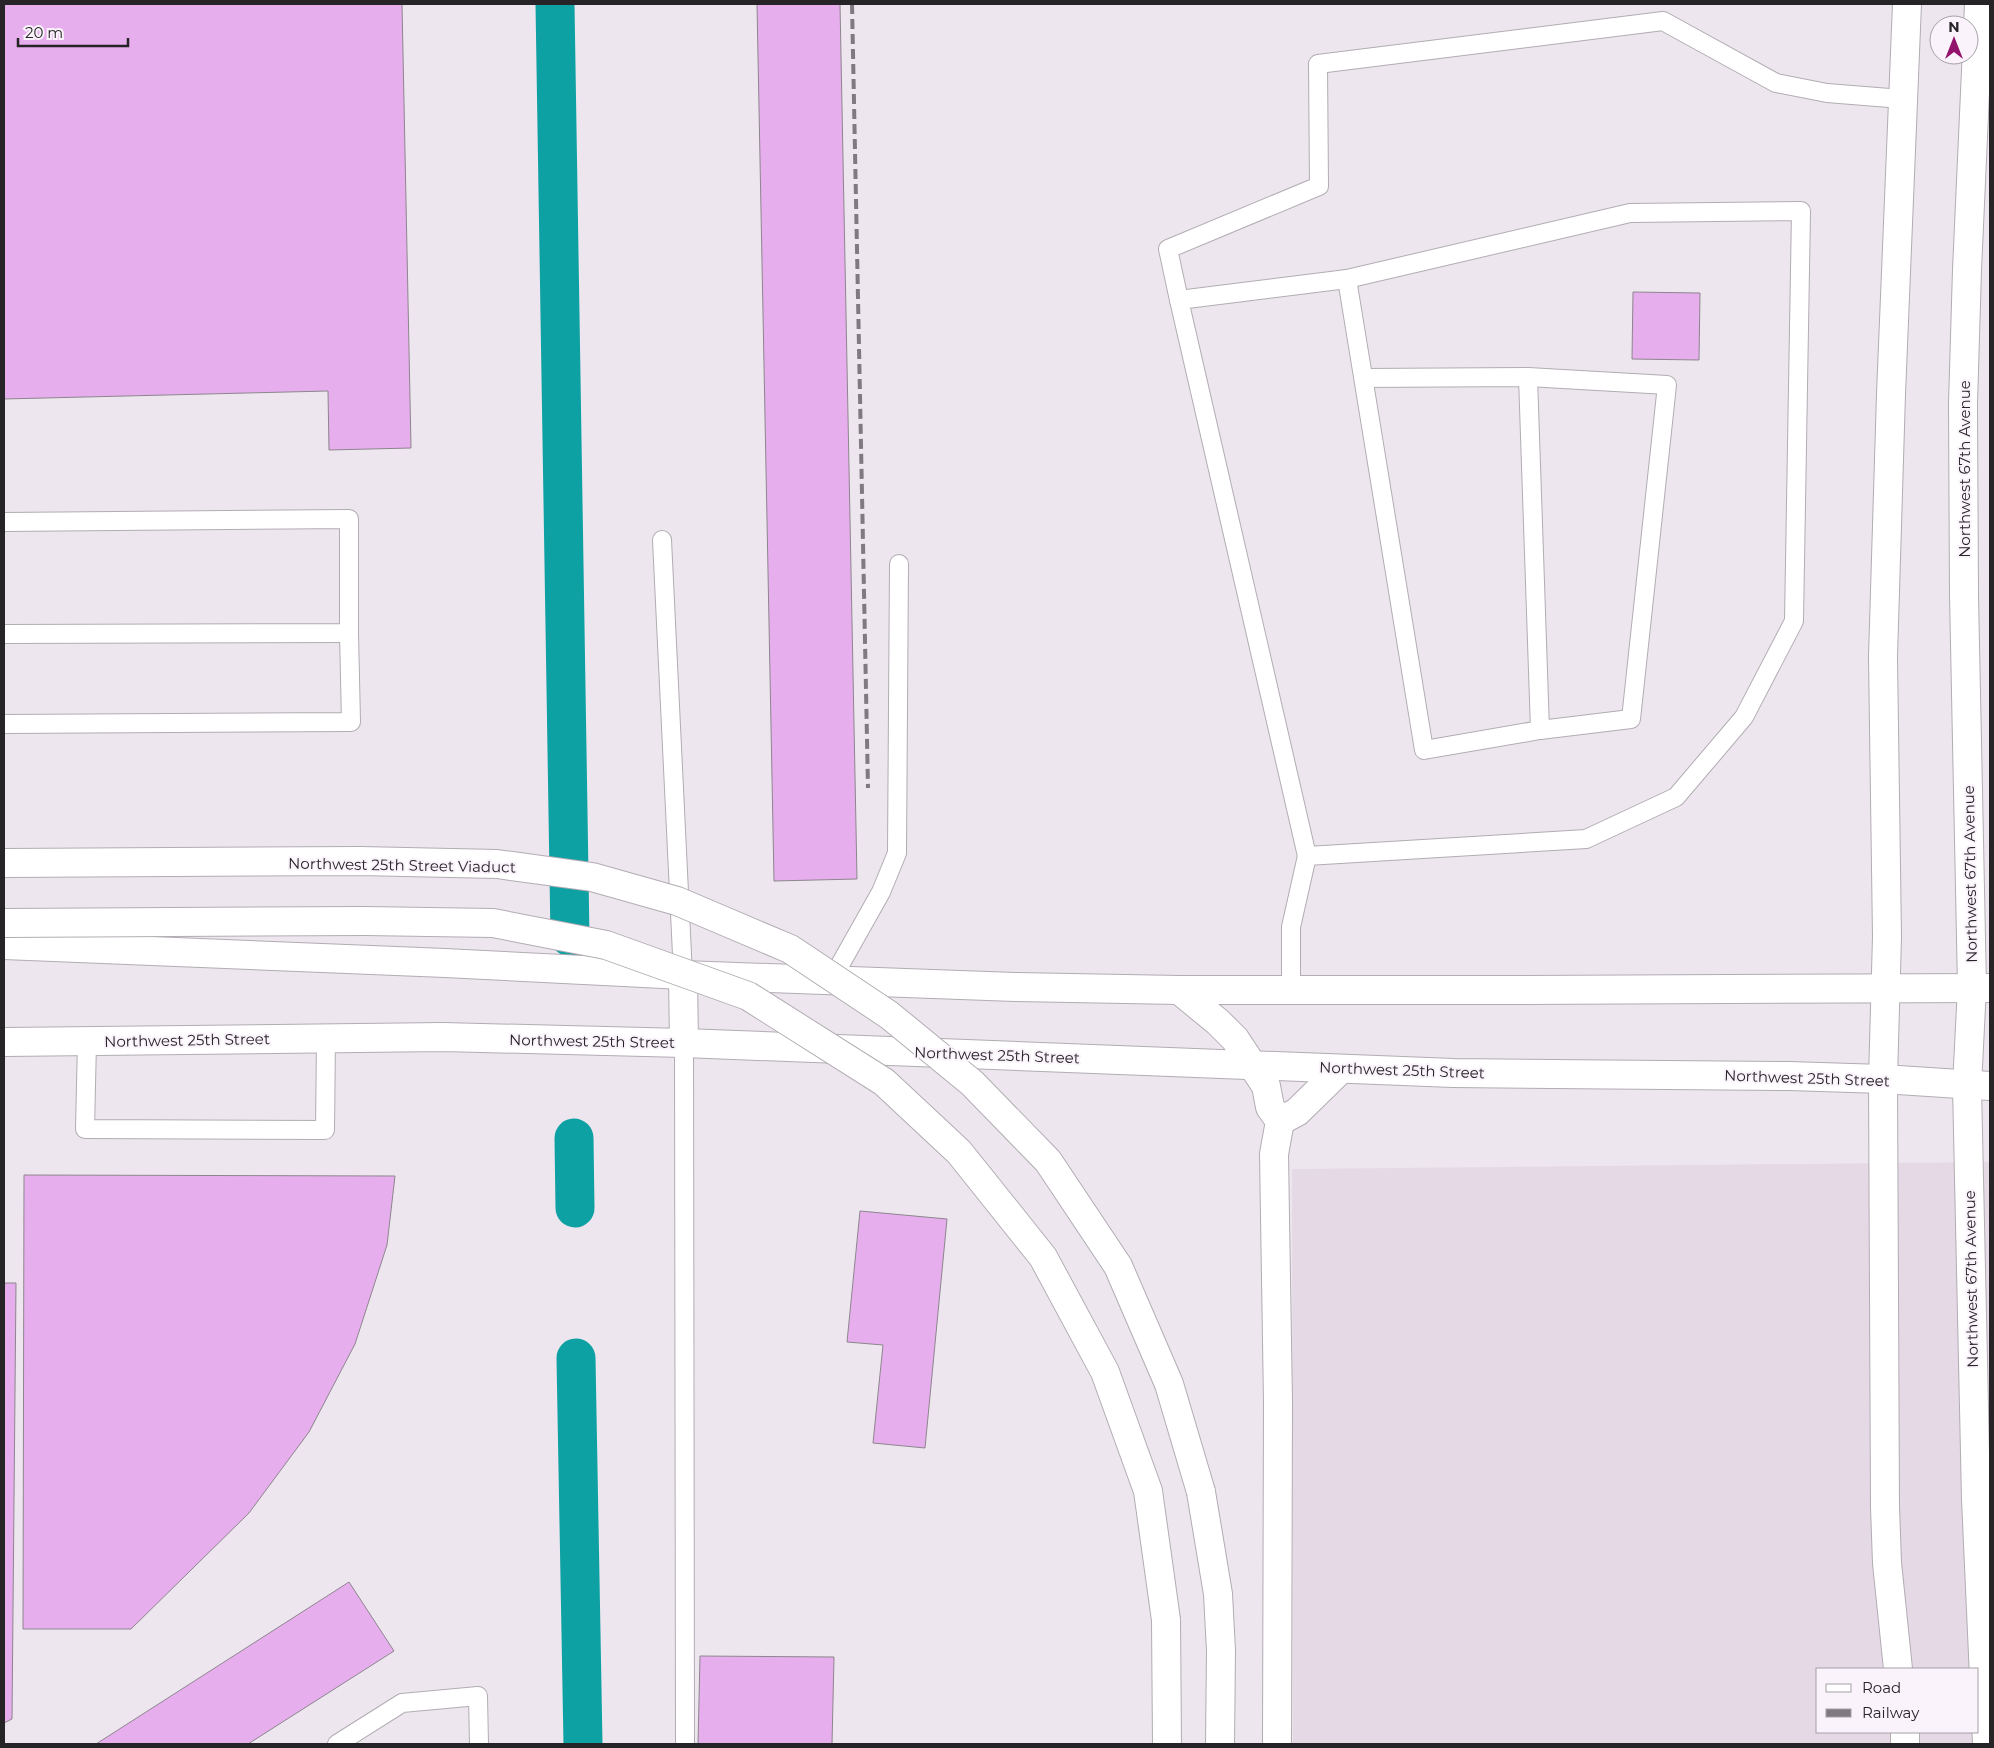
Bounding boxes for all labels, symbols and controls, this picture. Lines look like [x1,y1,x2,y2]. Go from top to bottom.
scale bar [18,15,128,47]
north arrow [1929,15,1979,65]
text: N [1948,18,1960,36]
text: 20 m [25,23,63,42]
street label: Northwest 67th Avenue [1955,380,1974,558]
street label: Northwest 67th Avenue [1959,785,1981,963]
street label: Northwest 25th Street Viaduct [288,854,516,876]
street label: Northwest 25th Street [104,1029,270,1051]
street label: Northwest 25th Street [509,1030,675,1052]
street label: Northwest 25th Street [914,1043,1080,1067]
street label: Northwest 25th Street [1319,1058,1485,1082]
street label: Northwest 25th Street [1724,1066,1890,1090]
street label: Northwest 67th Avenue [1960,1190,1982,1368]
legend [1816,1668,1979,1733]
text: Road [1862,1678,1901,1697]
text: Railway [1862,1703,1920,1722]

